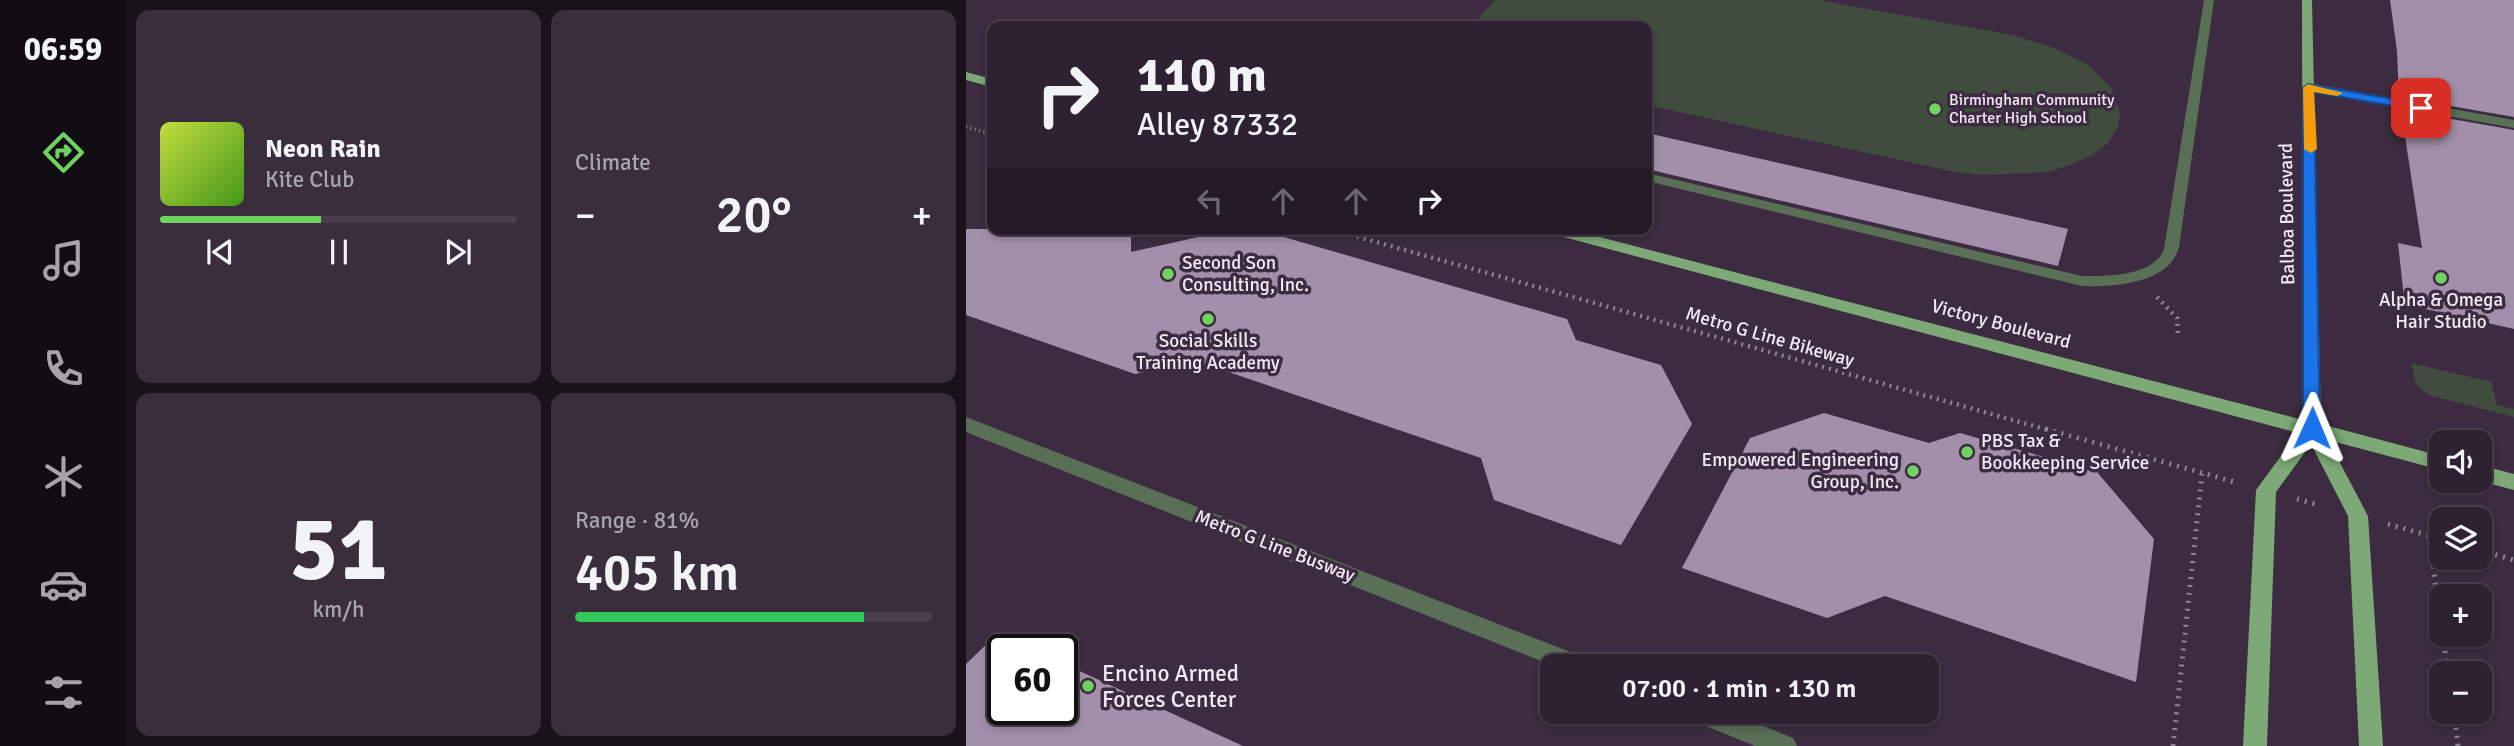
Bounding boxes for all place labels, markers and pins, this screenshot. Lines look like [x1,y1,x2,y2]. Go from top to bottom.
pin [2391,78,2451,138]
place label: Birmingham Community Charter High School [1949,90,2115,128]
marker: Birmingham Community Charter High School [1927,101,1943,117]
place label: Second Son Consulting, Inc. [1182,251,1309,297]
marker: Second Son Consulting, Inc. [1160,266,1176,282]
marker: Alpha & Omega Hair Studio [2433,270,2449,286]
place label: Alpha & Omega Hair Studio [2379,288,2503,334]
marker: Social Skills Training Academy [1200,311,1216,327]
place label: Social Skills Training Academy [1136,329,1280,375]
place label: PBS Tax & Bookkeeping Service [1981,429,2149,475]
marker: PBS Tax & Bookkeeping Service [1959,444,1975,460]
place label: Empowered Engineering Group, Inc. [1701,448,1899,494]
marker: Empowered Engineering Group, Inc. [1905,463,1921,479]
place label: Encino Armed Forces Center [1102,659,1239,714]
marker: Encino Armed Forces Center [1080,678,1096,694]

